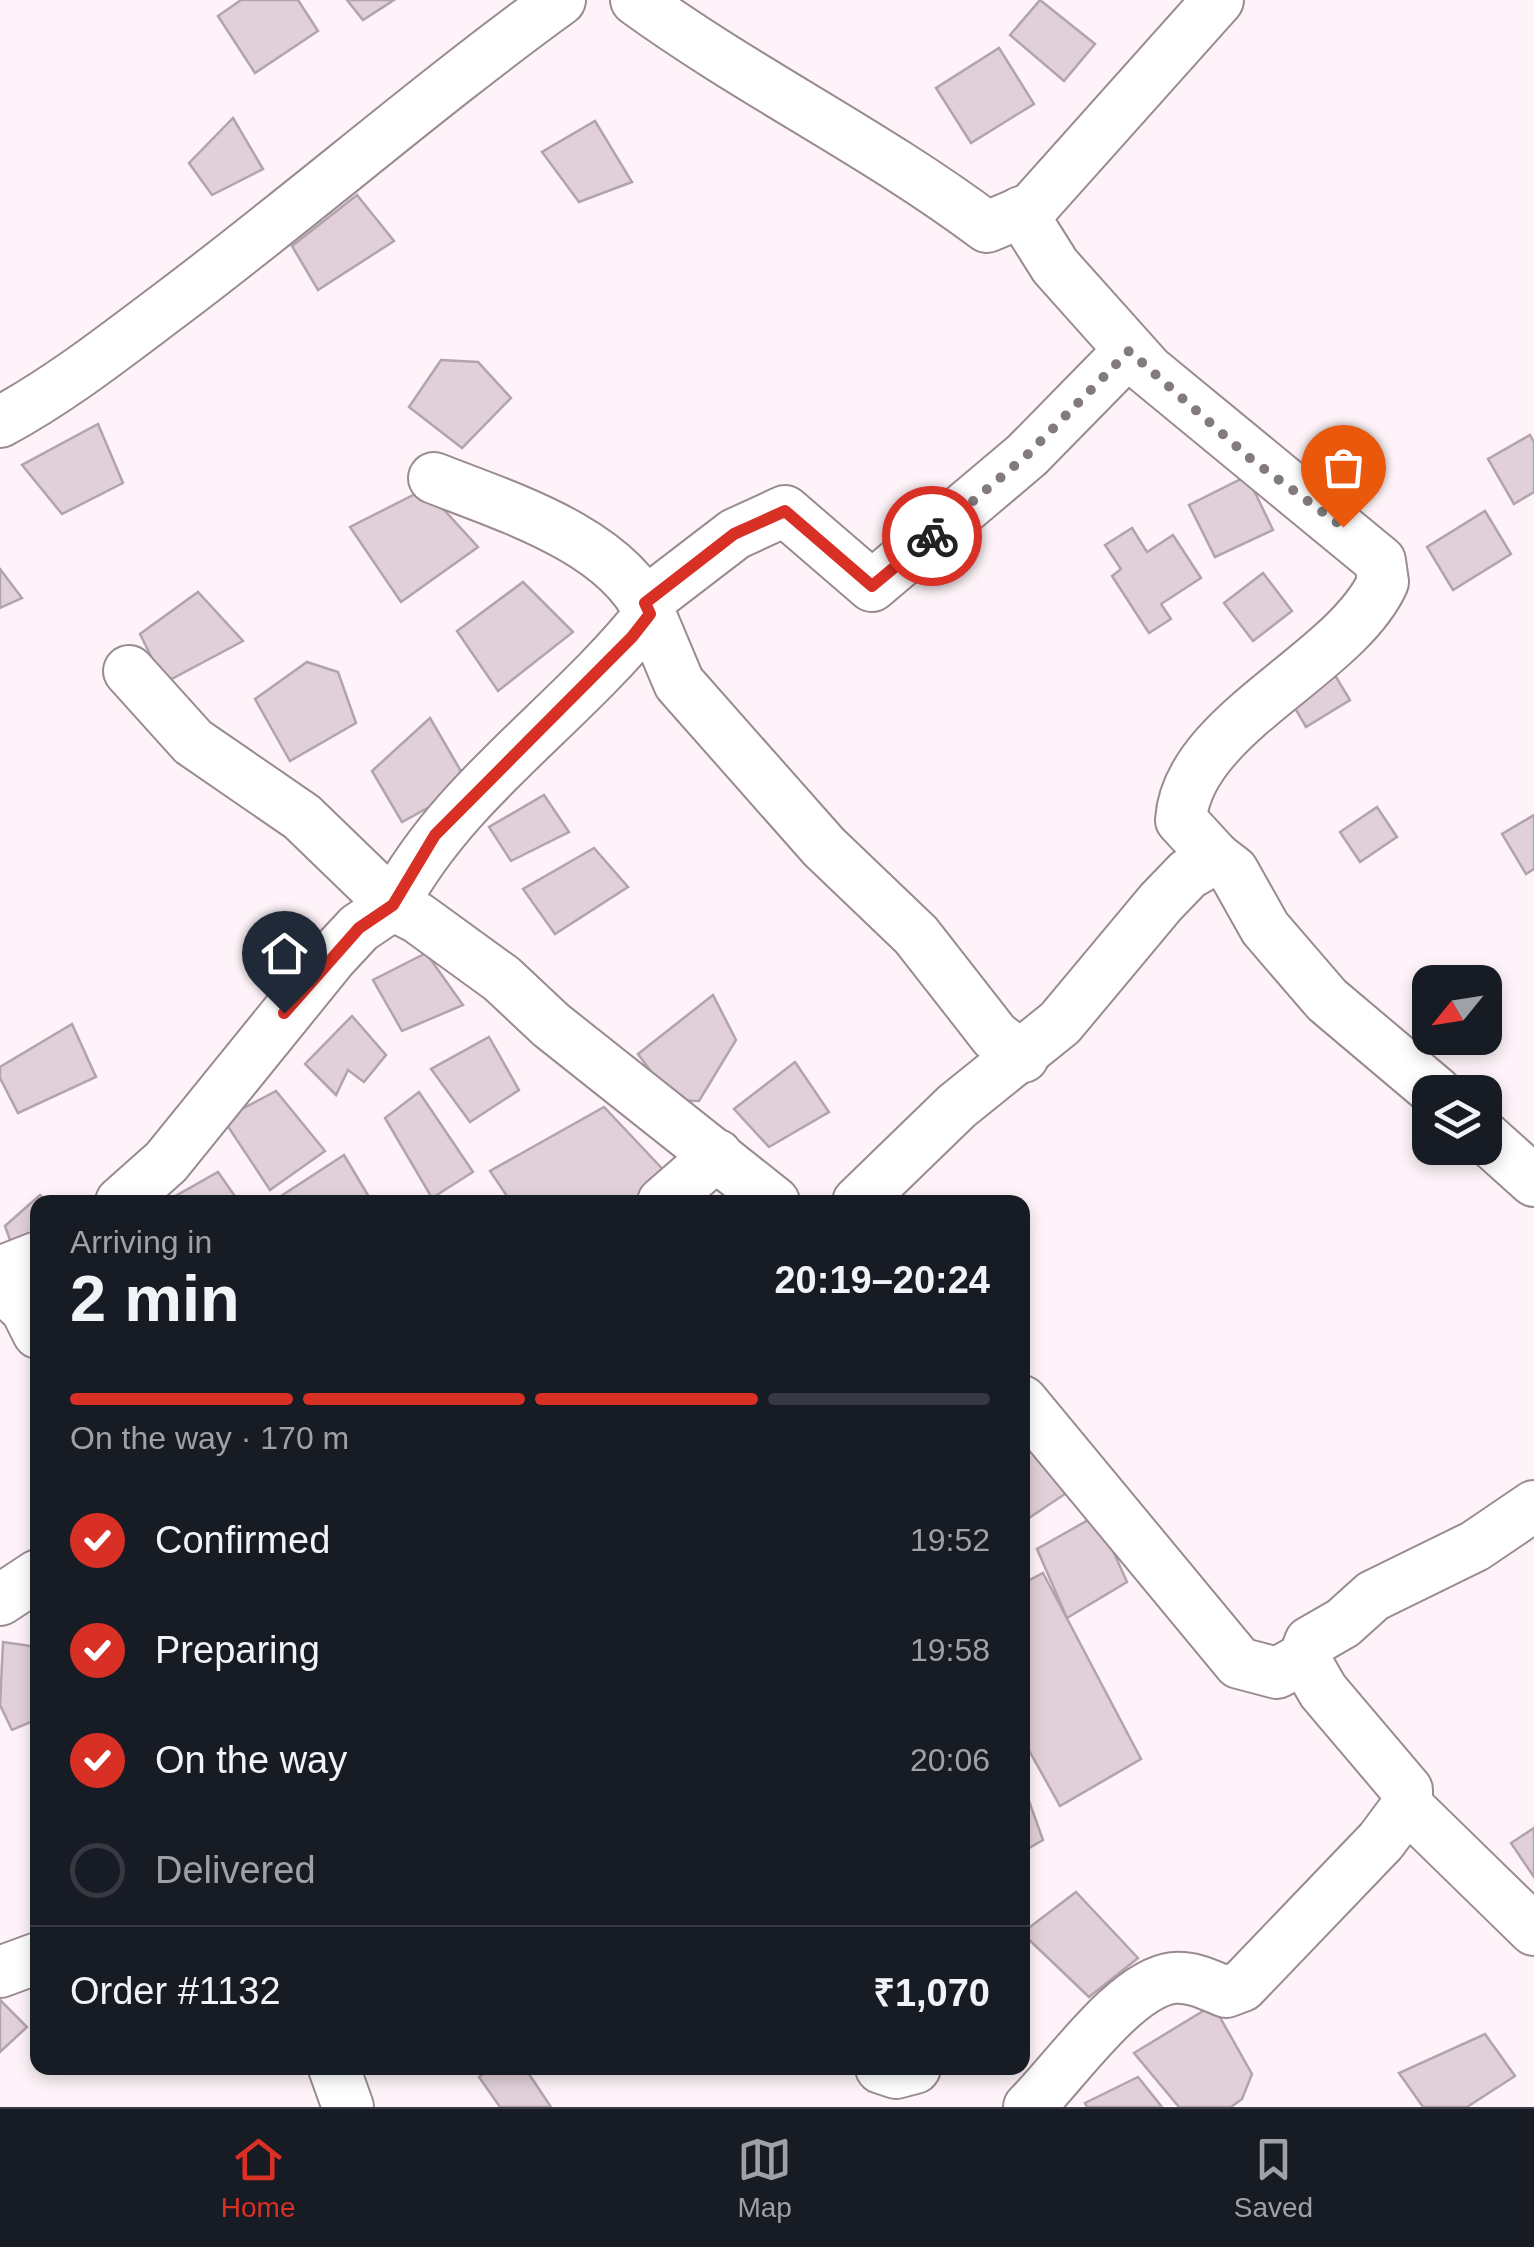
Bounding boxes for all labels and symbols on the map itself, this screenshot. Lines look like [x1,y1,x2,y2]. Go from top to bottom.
pin [1301,425,1386,528]
courier [882,486,982,586]
pin [242,911,327,1014]
north arrow [1412,965,1502,1055]

